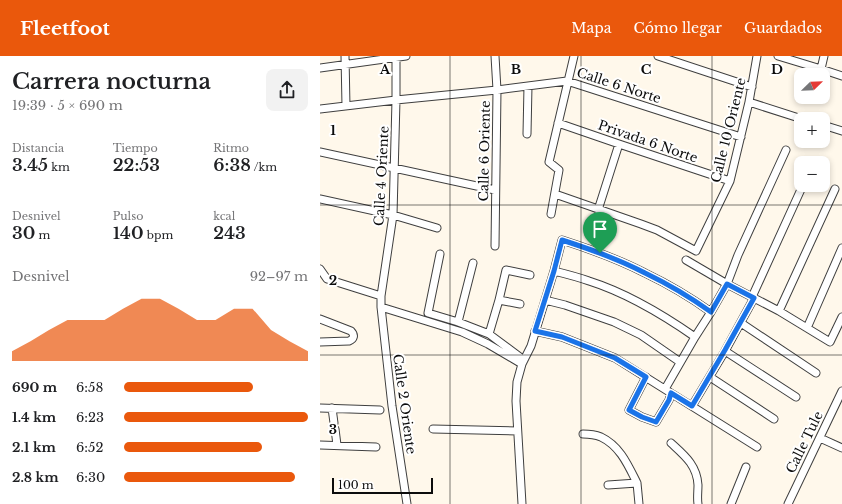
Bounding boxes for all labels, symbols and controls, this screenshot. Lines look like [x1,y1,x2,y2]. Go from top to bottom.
text: Fleetfoot [20,17,110,40]
text: Mapa [571,19,611,37]
text: Cómo llegar [633,19,722,37]
text: Guardados [744,19,822,37]
text: A [379,61,391,78]
text: B [511,61,521,78]
text: D [771,61,783,78]
street label: Calle 6 Norte [575,64,663,106]
text: Carrera nocturna [12,68,211,95]
north arrow [794,68,830,104]
map controls [794,68,830,192]
button: share [266,69,308,111]
street label: Calle 10 Oriente [707,76,750,184]
text: 19:39 · 5 × 690 m [12,97,123,114]
street label: Calle 6 Oriente [475,100,494,202]
button: + [794,112,830,148]
street label: Privada 6 Norte [596,116,700,167]
text: 1 [330,122,336,139]
street label: Calle 4 Oriente [370,126,393,227]
text: Distancia [12,141,64,155]
text: Tiempo [113,141,158,155]
text: Ritmo [213,141,249,155]
text: 3.45 [12,155,48,176]
text: 22:53 [113,155,160,176]
text: 6:38 [213,155,251,176]
button: − [794,156,830,192]
text: km [48,160,70,174]
text: /km [251,160,277,174]
text: Desnivel [12,209,61,223]
text: Pulso [113,209,143,223]
text: kcal [213,209,235,223]
pin [583,212,617,253]
icon: arrive [589,218,611,240]
text: 30 [12,223,35,244]
text: 140 [113,223,144,244]
text: 243 [213,223,246,244]
text: m [35,228,50,242]
text: bpm [144,228,173,242]
text: Desnivel [12,268,70,285]
text: 92–97 m [250,268,308,285]
text: 2 [329,272,337,289]
street label: Calle 2 Oriente [389,353,420,455]
text: 690 m [12,379,57,396]
text: 6:58 [76,379,103,396]
street label: Calle Tule [782,408,827,476]
text: 1.4 km [12,409,56,426]
text: 6:23 [76,409,104,426]
text: 3 [329,421,337,438]
text: 2.1 km [12,439,56,456]
text: 6:52 [76,439,103,456]
text: 2.8 km [12,469,59,486]
text: 6:30 [76,469,105,486]
scale bar [332,476,433,495]
text: 100 m [338,478,374,492]

